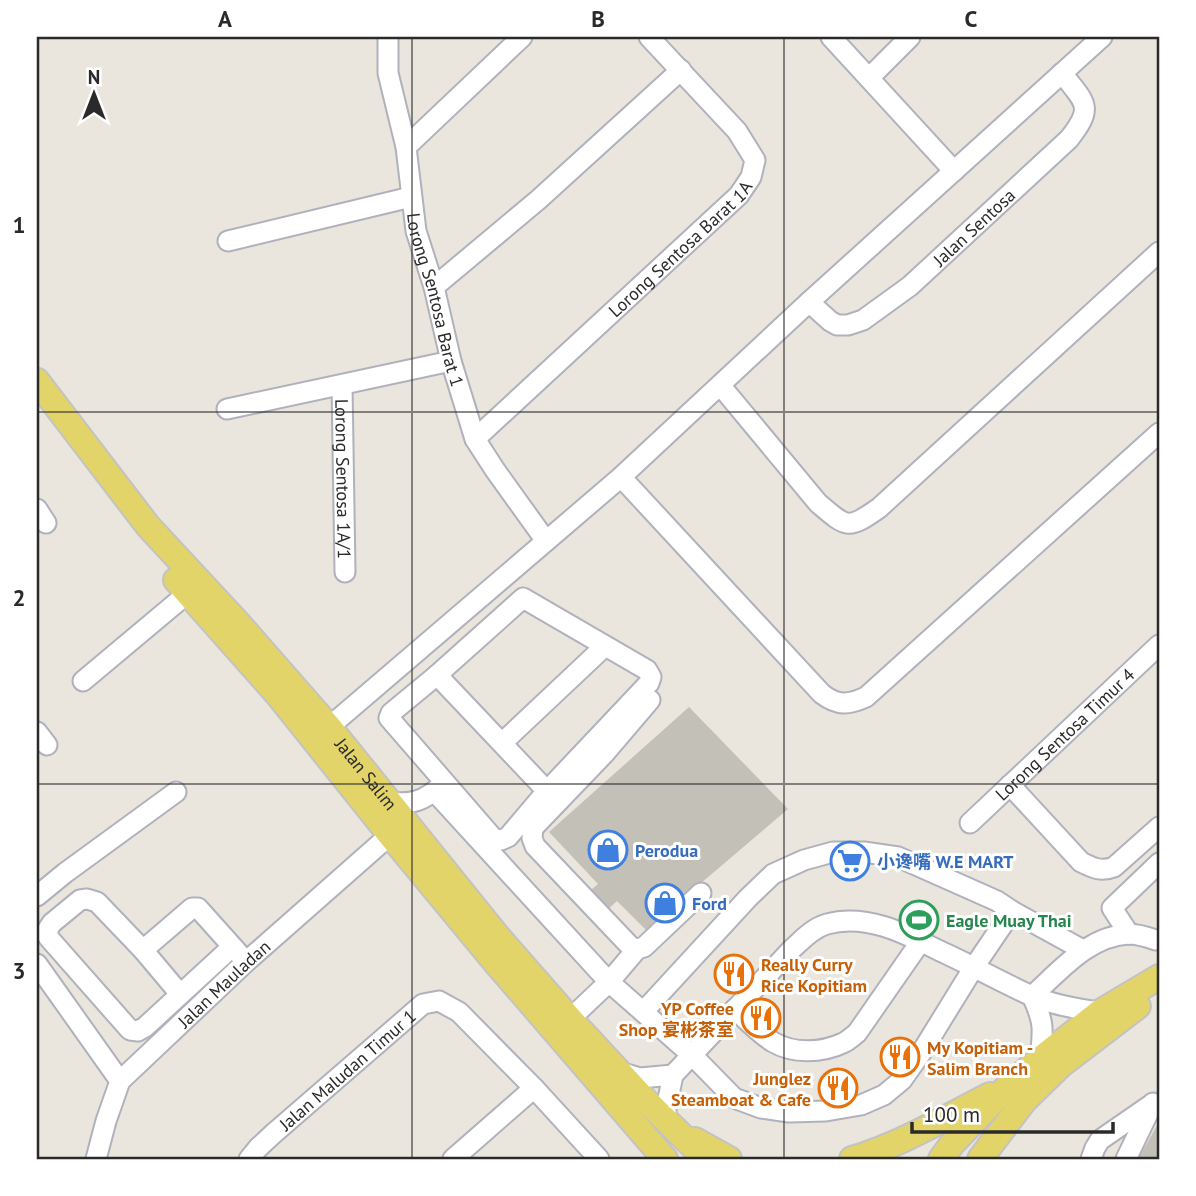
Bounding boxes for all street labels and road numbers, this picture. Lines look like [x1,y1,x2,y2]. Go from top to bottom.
street label: Lorong Sentosa Barat 1A [603,176,757,322]
street label: Jalan Sentosa [927,183,1020,271]
street label: Lorong Sentosa Barat 1 [402,212,470,389]
street label: Lorong Sentosa 1A/1 [331,399,356,559]
street label: Lorong Sentosa Timur 4 [990,663,1139,805]
street label: Jalan Salim [330,732,403,814]
street label: Jalan Mauladan [172,935,275,1033]
street label: Jalan Maludan Timur 1 [273,1004,420,1136]

